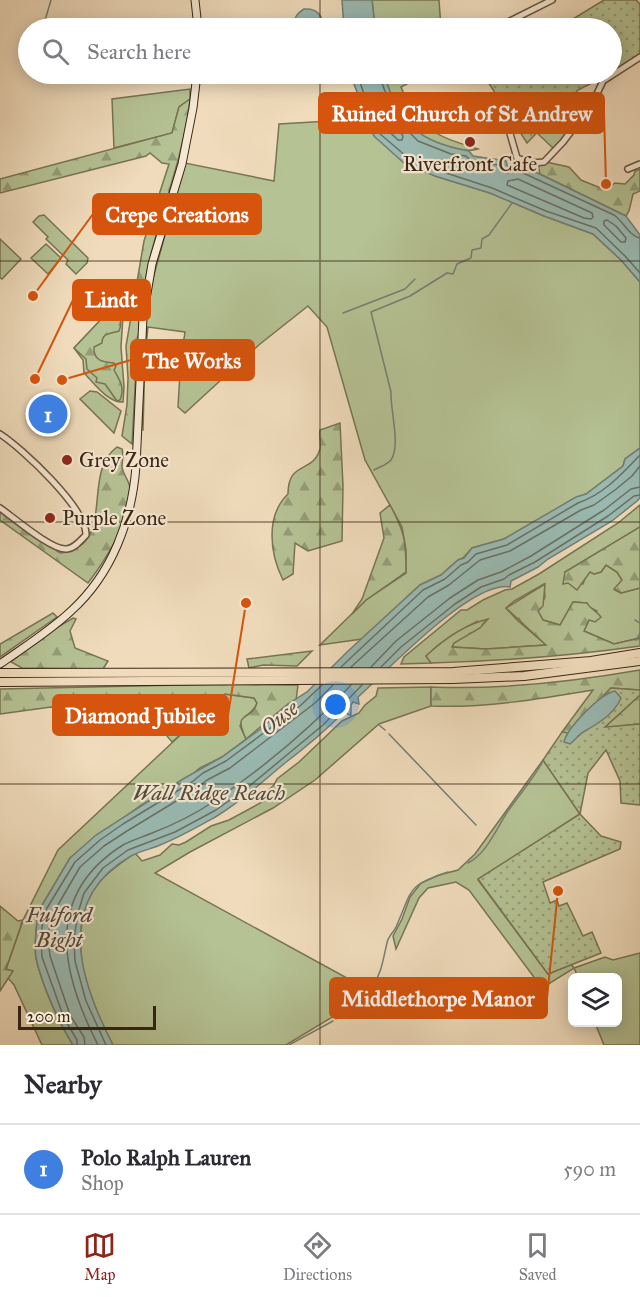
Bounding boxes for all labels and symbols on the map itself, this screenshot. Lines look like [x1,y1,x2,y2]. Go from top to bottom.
callout: Ruined Church of St Andrew [319,93,604,133]
text: Ruined Church of St Andrew [331,100,594,127]
marker: Riverfront Cafe [463,135,477,149]
place label: Riverfront Cafe [403,151,537,177]
callout: Crepe Creations [93,194,261,234]
text: Crepe Creations [105,201,249,228]
callout: Lindt [73,280,150,320]
text: Lindt [85,286,138,313]
callout: The Works [131,340,254,380]
text: The Works [142,347,241,374]
pin: 1 [28,392,68,436]
place label: Grey Zone [79,447,169,473]
marker: Grey Zone [60,453,74,467]
place label: Purple Zone [62,505,167,531]
marker: Purple Zone [43,511,57,525]
your location [321,690,350,719]
water label: Ouse [254,694,304,741]
callout: Diamond Jubilee [53,695,228,735]
text: Diamond Jubilee [64,702,216,730]
water label: Wall Ridge Reach [133,779,285,806]
water label: Fulford Bight [25,901,94,953]
callout: Middlethorpe Manor [330,978,547,1018]
text: Middlethorpe Manor [341,985,535,1012]
scale bar [18,1003,156,1030]

